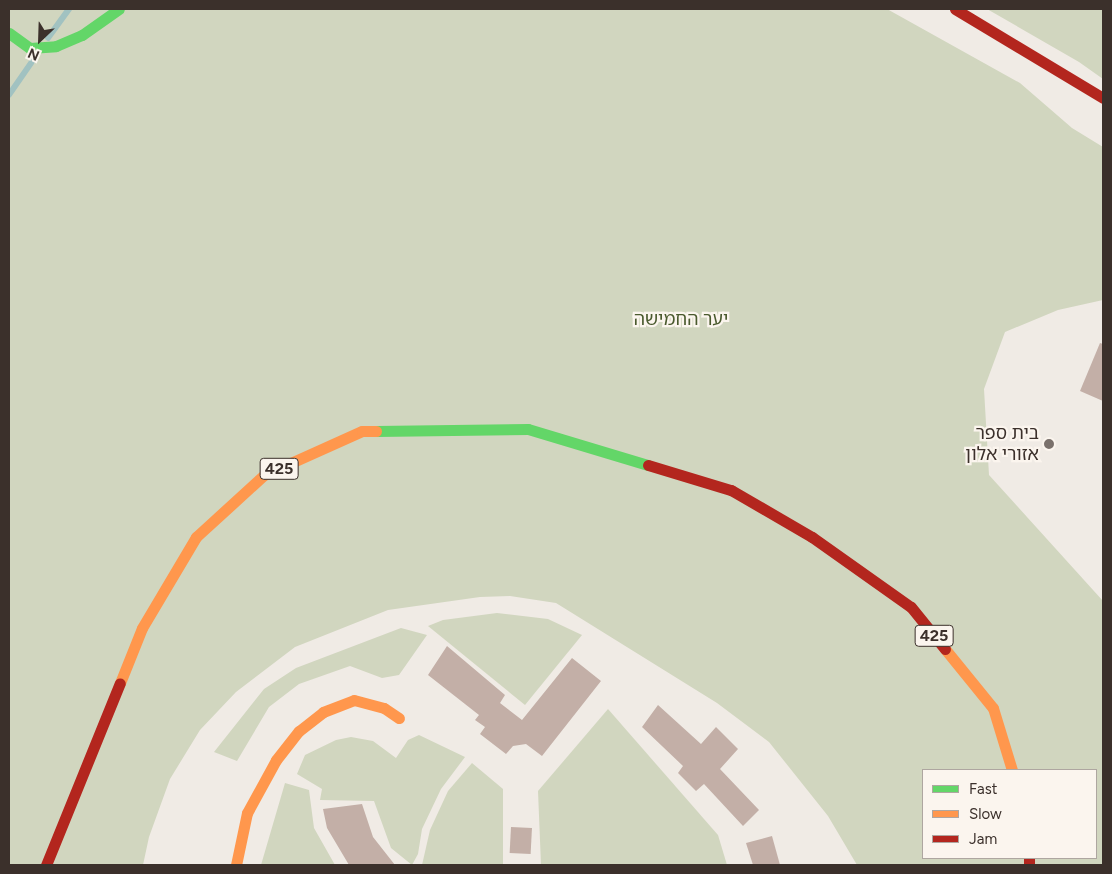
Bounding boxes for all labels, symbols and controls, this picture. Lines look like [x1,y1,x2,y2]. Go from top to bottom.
north arrow [15,15,65,65]
text: N [25,44,42,64]
park label: יער החמישה [634,308,728,330]
place label: בית ספר אזורי אלון [965,423,1039,466]
marker: בית ספר אזורי אלון [1043,438,1055,450]
road number: 425 [259,456,299,482]
road number: 425 [914,622,954,650]
legend [922,769,1097,859]
text: Fast [969,780,997,798]
text: Slow [969,805,1002,823]
text: Jam [969,830,997,848]

